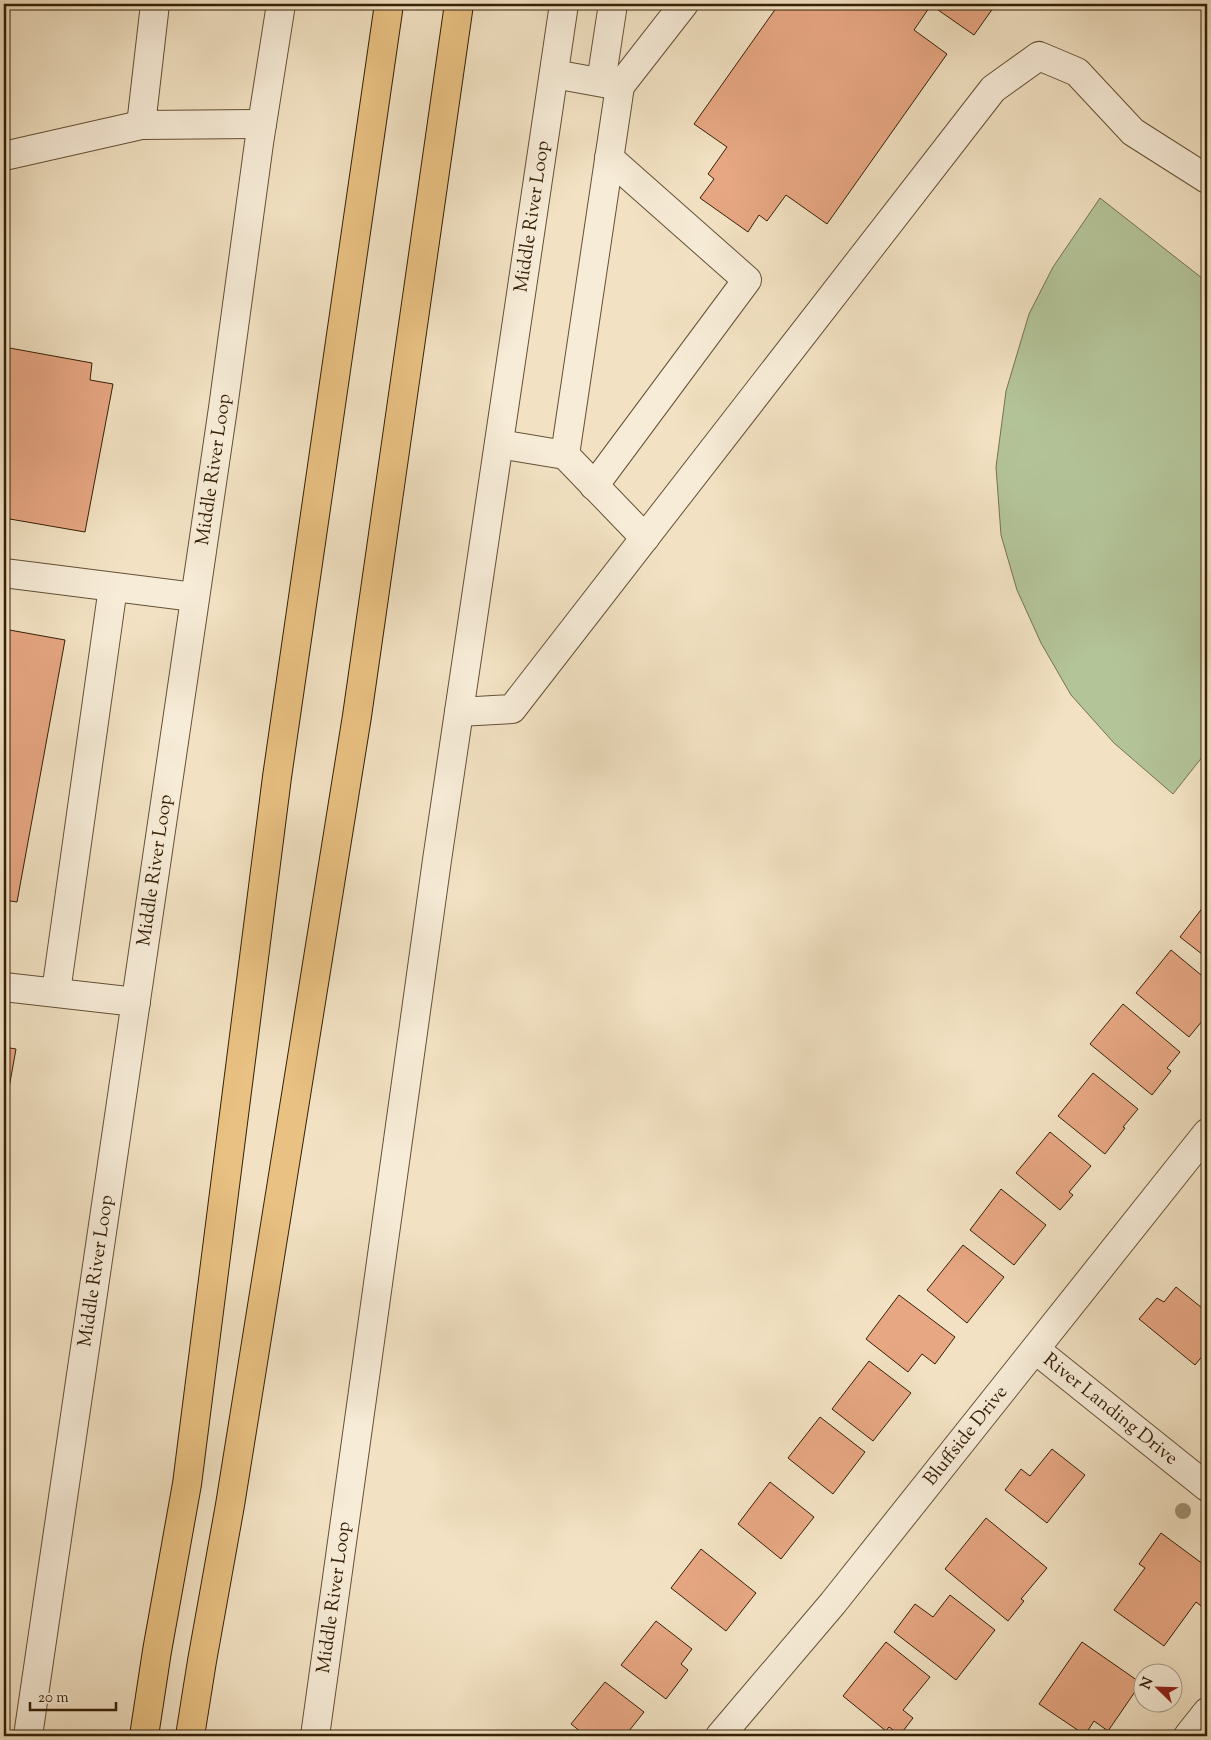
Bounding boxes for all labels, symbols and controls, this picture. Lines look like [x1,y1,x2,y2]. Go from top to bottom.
street label: Middle River Loop [508,139,557,294]
street label: Middle River Loop [189,392,238,547]
street label: Middle River Loop [131,793,180,948]
street label: Middle River Loop [72,1193,121,1349]
street label: River Landing Drive [1037,1347,1183,1472]
street label: Bluffside Drive [918,1380,1014,1492]
street label: Middle River Loop [310,1520,358,1675]
north arrow [1134,1662,1184,1712]
text: N [1136,1675,1159,1693]
scale bar [30,1680,116,1712]
text: 20 m [38,1688,69,1709]

